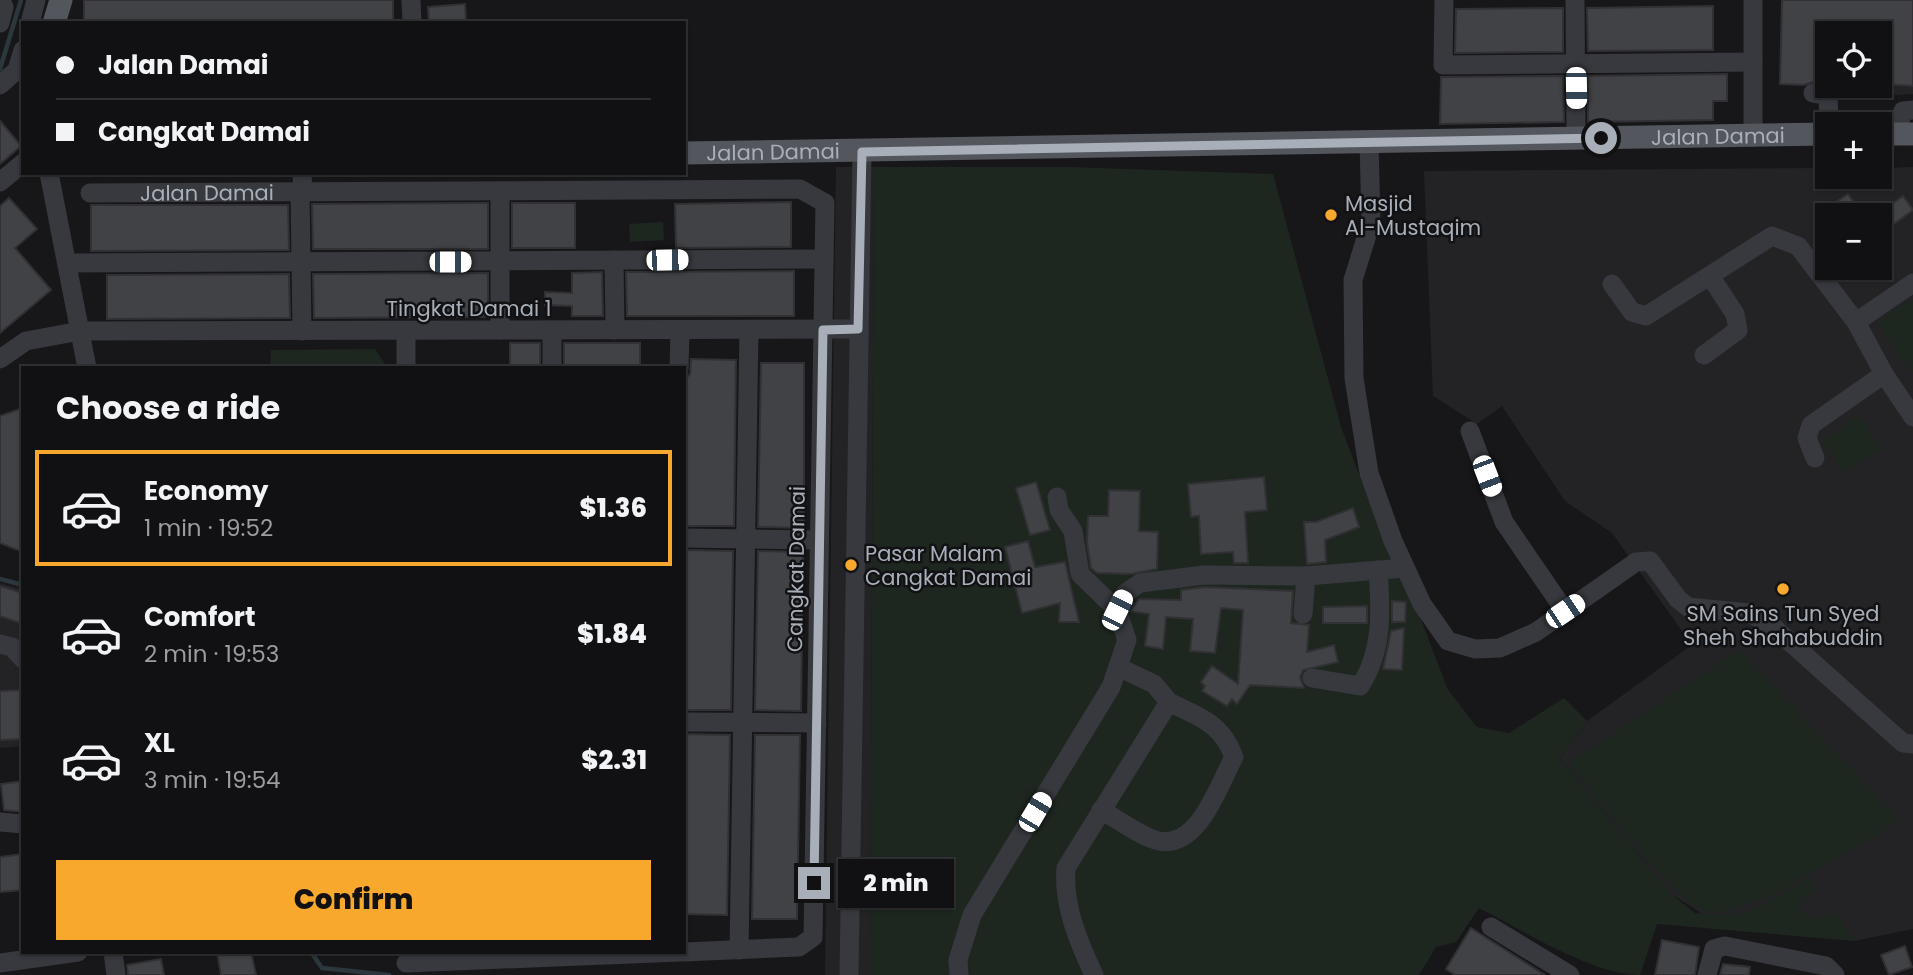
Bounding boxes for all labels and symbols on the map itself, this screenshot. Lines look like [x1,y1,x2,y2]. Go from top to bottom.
car [1566,67,1587,109]
street label: Jalan Damai [1651,120,1785,151]
route start [1585,122,1617,154]
street label: Jalan Damai [706,136,840,167]
street label: Jalan Damai [140,177,274,207]
place label: Masjid Al-Mustaqim [1345,189,1481,242]
marker: Masjid Al-Mustaqim [1323,207,1339,223]
car [646,249,689,271]
car [430,252,472,273]
street label: Tingkat Damai 1 [387,294,551,323]
car [1470,453,1505,499]
street label: Cangkat Damai [780,486,812,652]
place label: Pasar Malam Cangkat Damai [865,539,1031,592]
marker: Pasar Malam Cangkat Damai [843,557,859,573]
marker: SM Sains Tun Syed Sheh Shahabuddin [1775,581,1791,597]
car [1099,587,1136,633]
car [1542,591,1589,631]
place label: SM Sains Tun Syed Sheh Shahabuddin [1683,599,1883,652]
car [1016,789,1055,835]
callout: 2 min [838,858,954,908]
route end [798,867,830,899]

